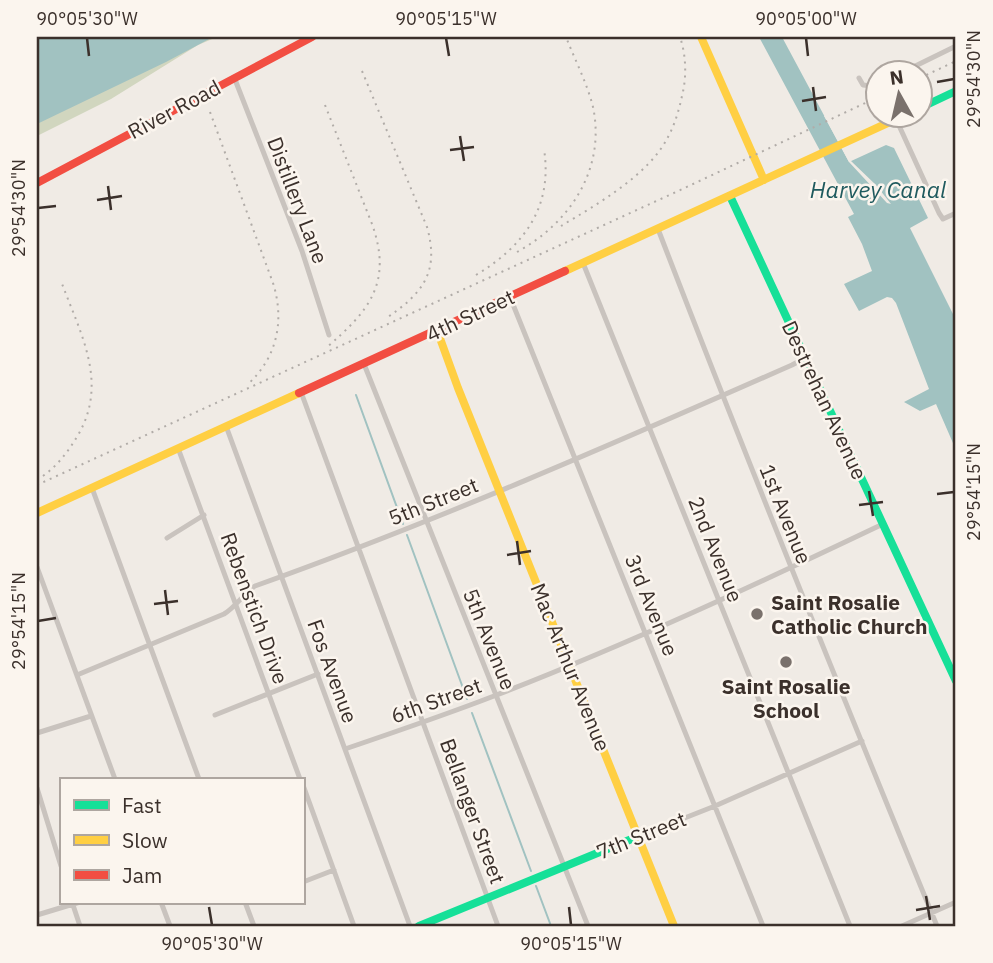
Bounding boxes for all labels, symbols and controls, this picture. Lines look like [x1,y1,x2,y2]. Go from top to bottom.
text: 90°05'30"W [36,7,138,30]
text: 90°05'15"W [395,7,497,30]
text: 90°05'00"W [755,7,857,30]
text: 29°54'30"N [962,30,985,128]
north arrow [864,60,934,130]
text: N [888,64,905,90]
street label: River Road [123,73,225,145]
street label: Distillery Lane [261,133,335,267]
text: 29°54'30"N [7,159,30,257]
water label: Harvey Canal [810,174,947,204]
street label: 4th Street [421,282,519,348]
street label: Destrehan Avenue [776,316,874,484]
text: 29°54'15"N [962,443,985,541]
street label: 1st Avenue [753,460,819,568]
street label: 5th Street [384,470,482,532]
street label: 2nd Avenue [682,492,750,606]
street label: Rebenstich Drive [215,528,295,688]
street label: 3rd Avenue [619,550,685,660]
text: 29°54'15"N [7,572,30,670]
street label: Mac Arthur Avenue [524,579,618,755]
street label: 5th Avenue [457,584,523,694]
place label: Saint Rosalie Catholic Church [771,588,928,640]
marker: Saint Rosalie Catholic Church [749,606,765,622]
street label: Fos Avenue [301,615,365,727]
marker: Saint Rosalie School [778,654,794,670]
street label: 6th Street [387,671,485,729]
place label: Saint Rosalie School [722,672,851,724]
street label: Bellanger Street [434,735,512,887]
legend [60,778,304,904]
text: Fast [122,791,162,819]
street label: 7th Street [592,804,690,866]
text: Slow [122,826,168,854]
text: Jam [122,861,162,889]
text: 90°05'30"W [161,932,263,955]
text: 90°05'15"W [520,932,622,955]

